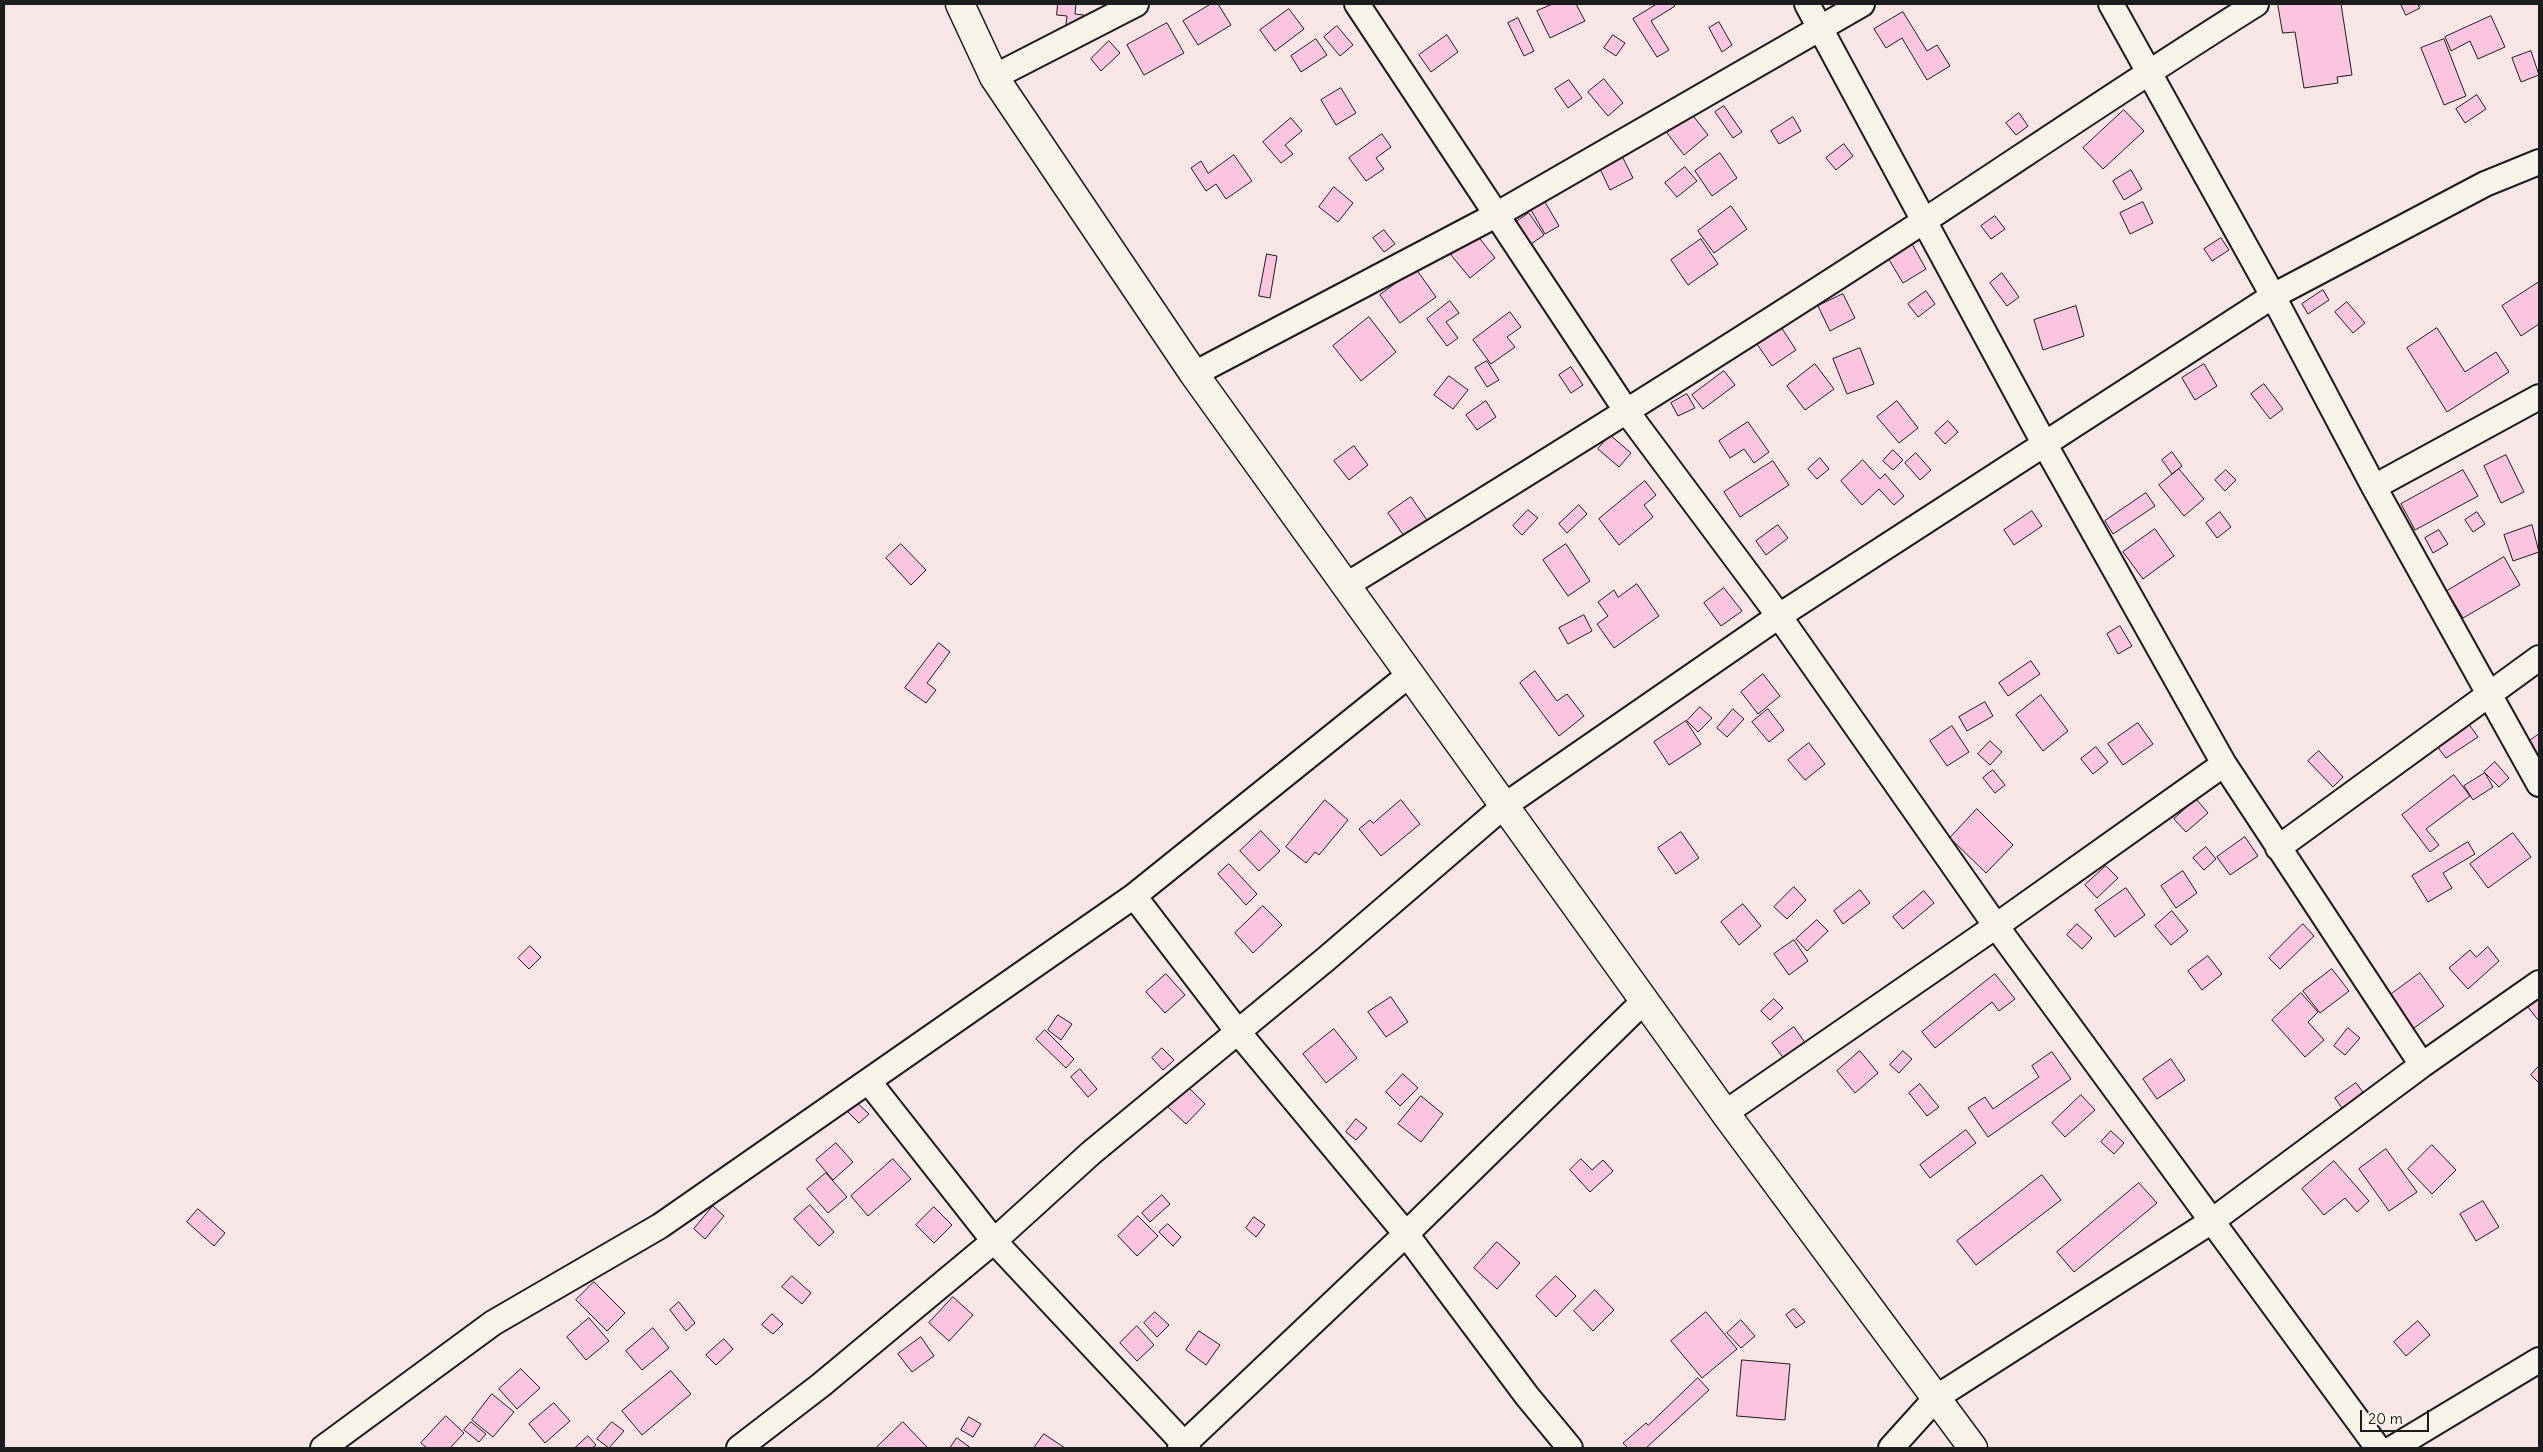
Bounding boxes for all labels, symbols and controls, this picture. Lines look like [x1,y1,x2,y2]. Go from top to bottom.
scale bar [2363,1400,2432,1432]
text: 20 m [2368,1409,2403,1428]

